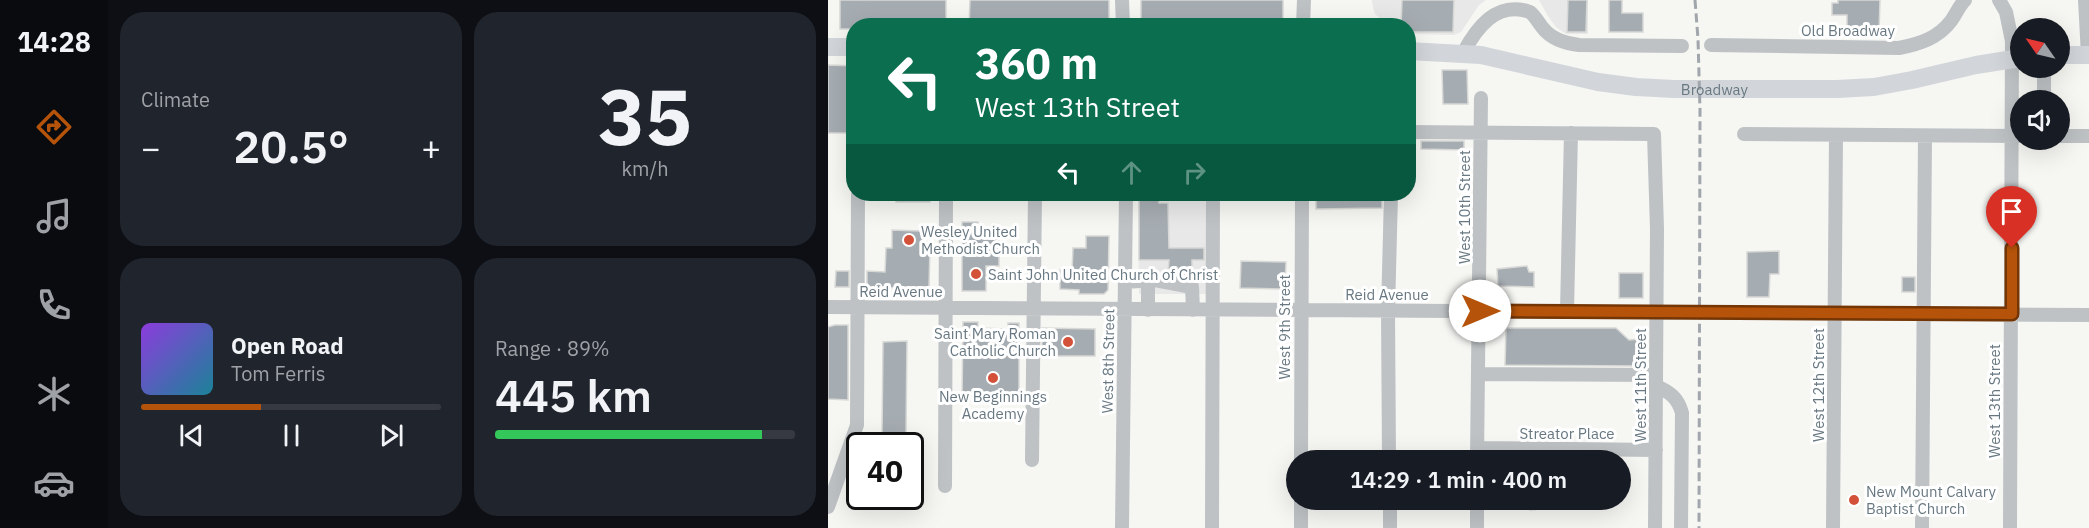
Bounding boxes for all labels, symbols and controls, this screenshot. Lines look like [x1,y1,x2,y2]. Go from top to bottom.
north arrow [2010,18,2070,78]
map controls [2010,18,2070,150]
street label: Old Broadway [1801,21,1896,40]
text: 14:28 [17,24,91,59]
text: 360 m [975,36,1098,91]
icon: left [876,42,954,120]
text: 35 [598,65,692,166]
street label: Broadway [1681,80,1749,99]
text: Climate [141,86,210,113]
text: West 13th Street [975,89,1180,124]
button: sound [2010,90,2070,150]
icon: directions [33,106,75,148]
text: 20.5° [233,117,349,175]
text: − [141,126,161,169]
text: + [421,126,441,169]
street label: West 10th Street [1455,150,1474,264]
text: km/h [621,155,669,182]
icon: left [1052,156,1085,189]
icon: ahead [1115,156,1148,189]
icon: right [1178,156,1211,189]
pin [1986,186,2037,248]
icon: music [33,195,75,237]
icon: arrive [1995,195,2028,228]
place label: Wesley United Methodist Church [921,222,1040,258]
marker: Wesley United Methodist Church [902,233,916,247]
place label: Saint John United Church of Christ [988,265,1218,284]
marker: Saint John United Church of Christ [969,267,983,281]
street label: West 9th Street [1275,275,1294,379]
position arrow [1448,279,1512,343]
street label: Reid Avenue [859,282,943,301]
icon: phone [33,284,75,326]
street label: Reid Avenue [1345,285,1429,304]
street label: West 8th Street [1098,308,1118,414]
place label: Saint Mary Roman Catholic Church [934,324,1056,360]
street label: West 11th Street [1631,328,1650,442]
street label: West 12th Street [1809,328,1828,442]
text: Open Road [231,331,344,360]
text: Range · 89% [495,335,610,362]
marker: Saint Mary Roman Catholic Church [1061,335,1075,349]
street label: West 13th Street [1985,344,2004,458]
text: Tom Ferris [231,360,326,387]
text: 445 km [495,366,652,424]
marker: New Beginnings Academy [986,371,1000,385]
icon: climate [33,373,75,415]
place label: New Beginnings Academy [939,387,1047,423]
icon: previous [175,419,208,452]
icon: pause [275,419,308,452]
icon: next [375,419,408,452]
street label: Streator Place [1519,424,1615,443]
speed limit sign: 40 [846,432,924,510]
icon: car [33,462,75,504]
text: 14:29 · 1 min · 400 m [1350,465,1567,494]
place label: New Mount Calvary Baptist Church [1866,482,1996,518]
marker: New Mount Calvary Baptist Church [1847,493,1861,507]

